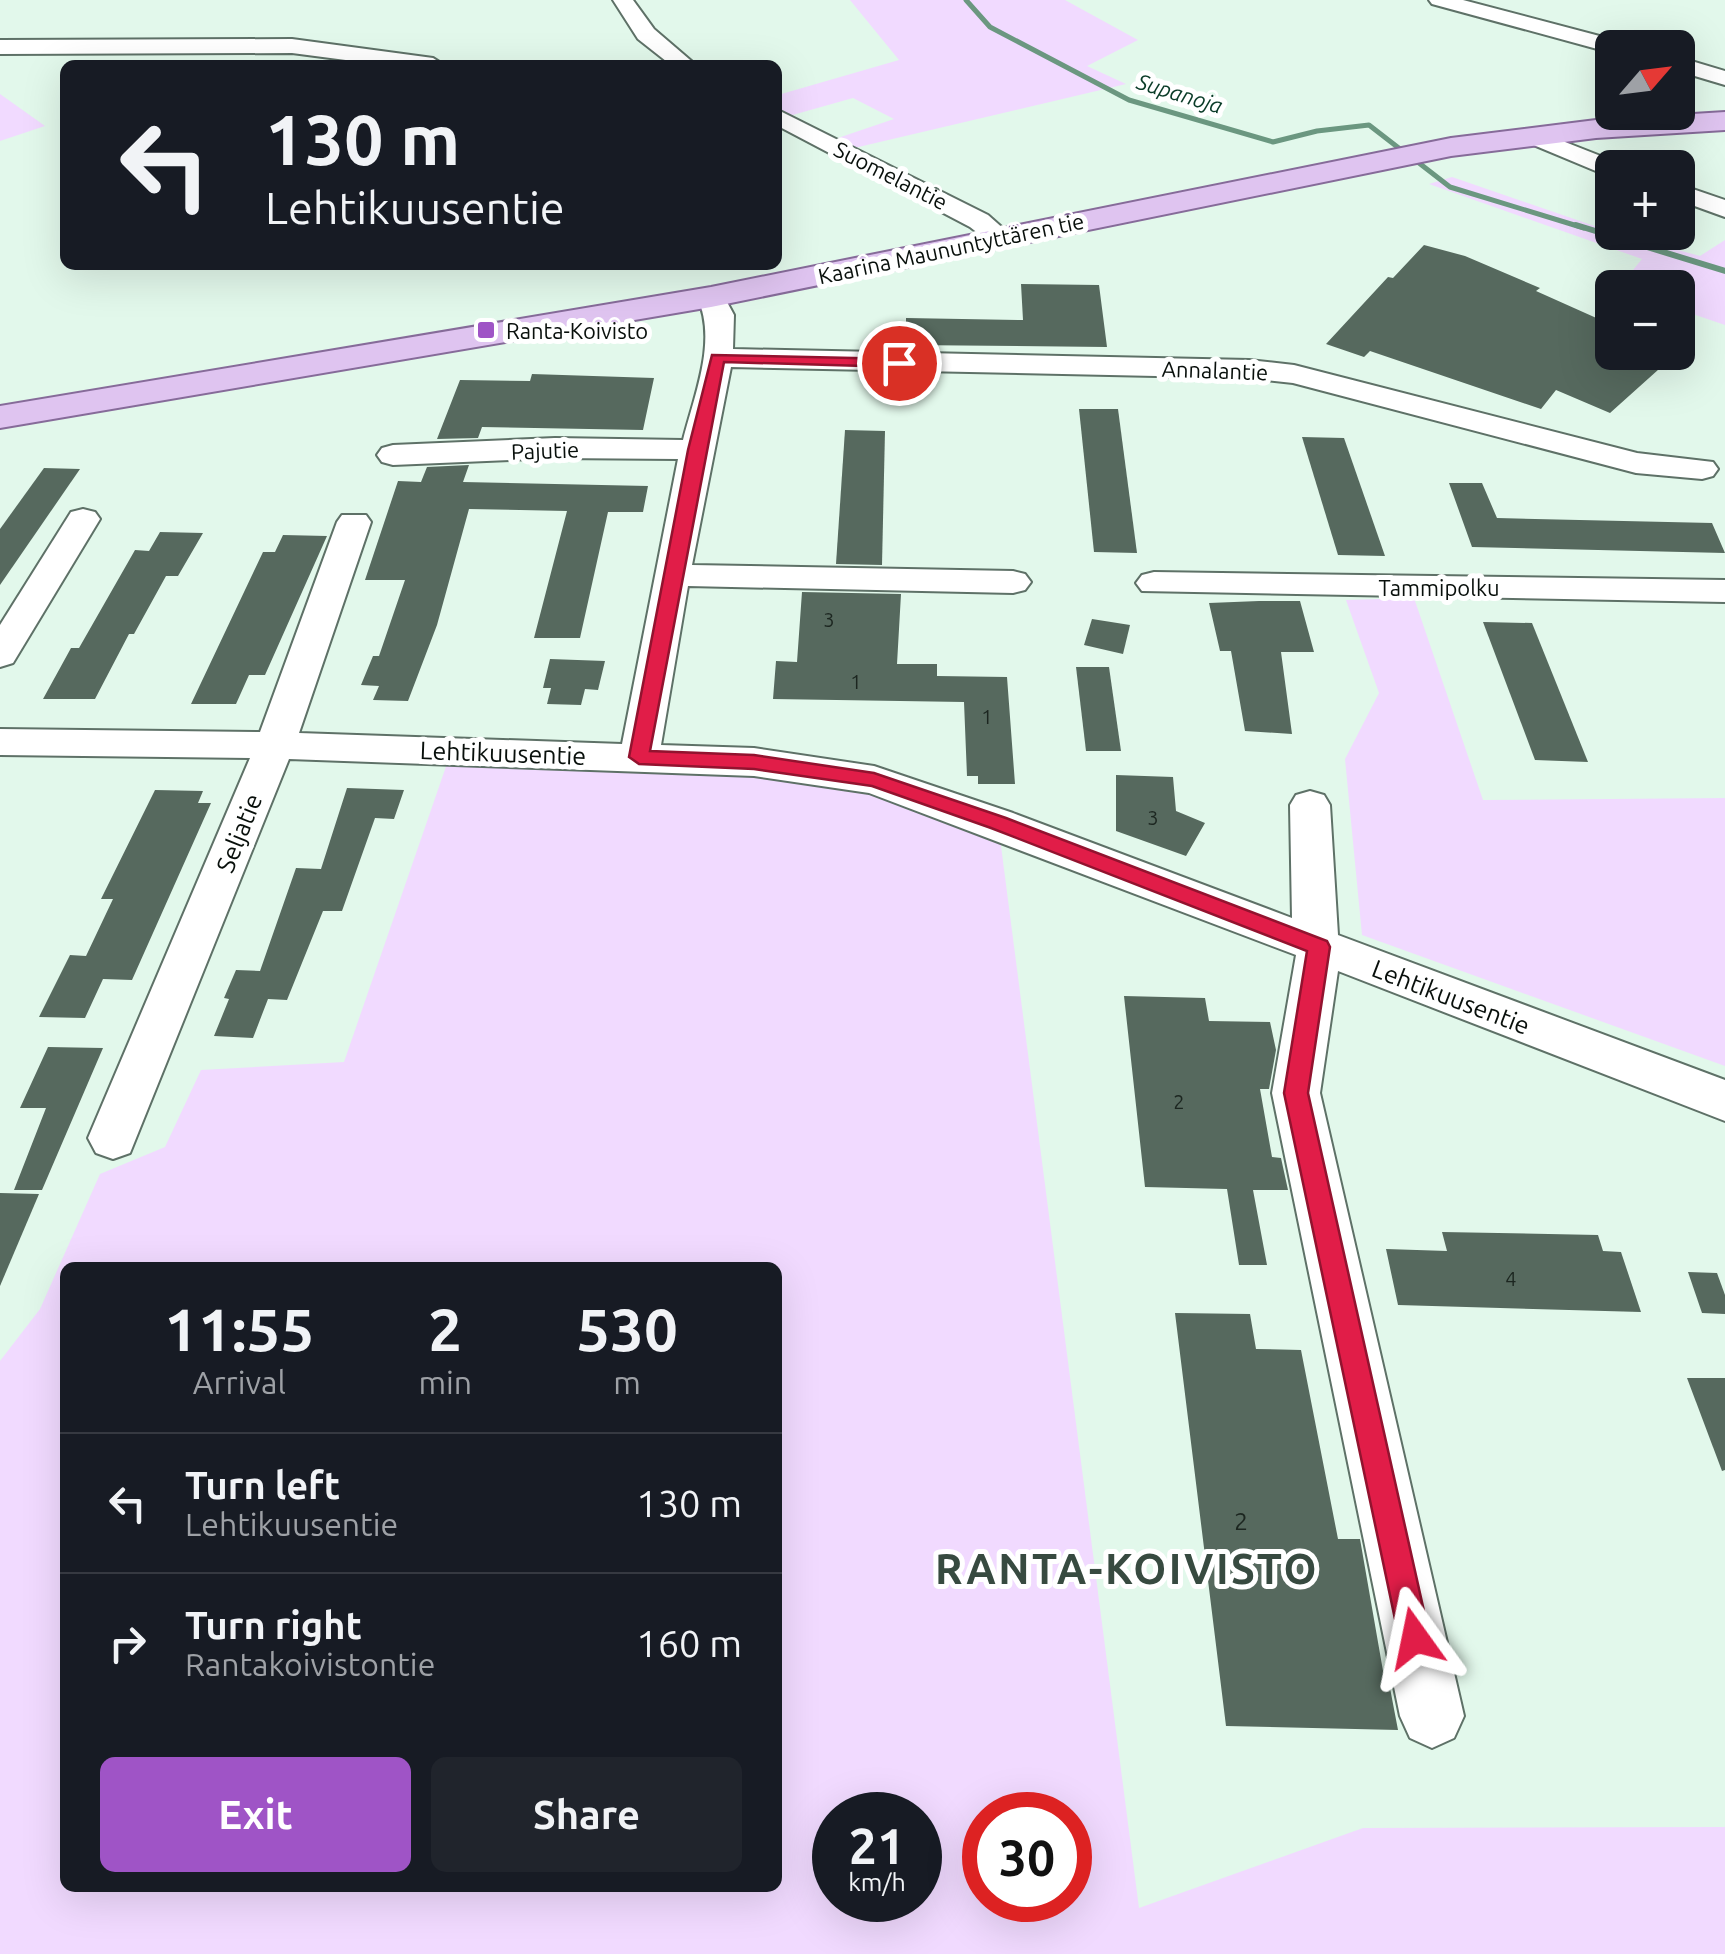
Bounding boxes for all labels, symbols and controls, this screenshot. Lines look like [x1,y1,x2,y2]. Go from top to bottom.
north arrow [1595,30,1695,130]
map controls [1595,30,1695,370]
water label: Supanoja [1133,68,1226,118]
icon: left [100,100,230,230]
text: 130 m [265,100,460,178]
street label: Suomelantie [830,136,952,214]
button: + [1595,150,1695,250]
text: Lehtikuusentie [265,182,565,233]
street label: Kaarina Maununtyttären tie [816,208,1086,288]
button: − [1595,270,1695,370]
place label: Ranta-Koivisto [506,318,648,343]
marker: Ranta-Koivisto [475,319,497,341]
pin [857,321,942,406]
icon: arrive [872,336,927,391]
street label: Annalantie [1161,356,1269,384]
street label: Pajutie [510,436,580,464]
street label: Tammipolku [1378,575,1500,600]
house number: 3 [823,608,835,631]
house number: 1 [850,670,862,693]
house number: 1 [981,705,993,728]
street label: Lehtikuusentie [419,736,587,770]
street label: Seljatie [211,790,267,876]
house number: 3 [1147,806,1159,829]
street label: Lehtikuusentie [1368,954,1534,1040]
house number: 2 [1173,1090,1185,1113]
house number: 4 [1505,1267,1517,1290]
text: 11:55 [164,1295,314,1362]
text: 2 [428,1295,462,1362]
text: 530 [576,1295,678,1362]
text: Arrival [193,1364,286,1400]
text: min [418,1364,472,1400]
text: m [613,1364,641,1400]
text: Turn left [185,1464,340,1506]
icon: left [100,1476,155,1531]
text: 130 m [636,1482,742,1524]
text: Lehtikuusentie [185,1506,398,1542]
house number: 2 [1234,1507,1248,1535]
district label: RANTA-KOIVISTO [935,1545,1319,1592]
position arrow [1363,1586,1467,1690]
text: Turn right [185,1604,362,1646]
icon: right [100,1616,155,1671]
text: 160 m [636,1622,742,1664]
text: Rantakoivistontie [185,1646,435,1682]
button: Exit [100,1757,411,1872]
button: Share [431,1757,742,1872]
speed limit sign: 30 [962,1792,1092,1922]
text: 21 [849,1817,905,1873]
text: km/h [848,1868,906,1896]

